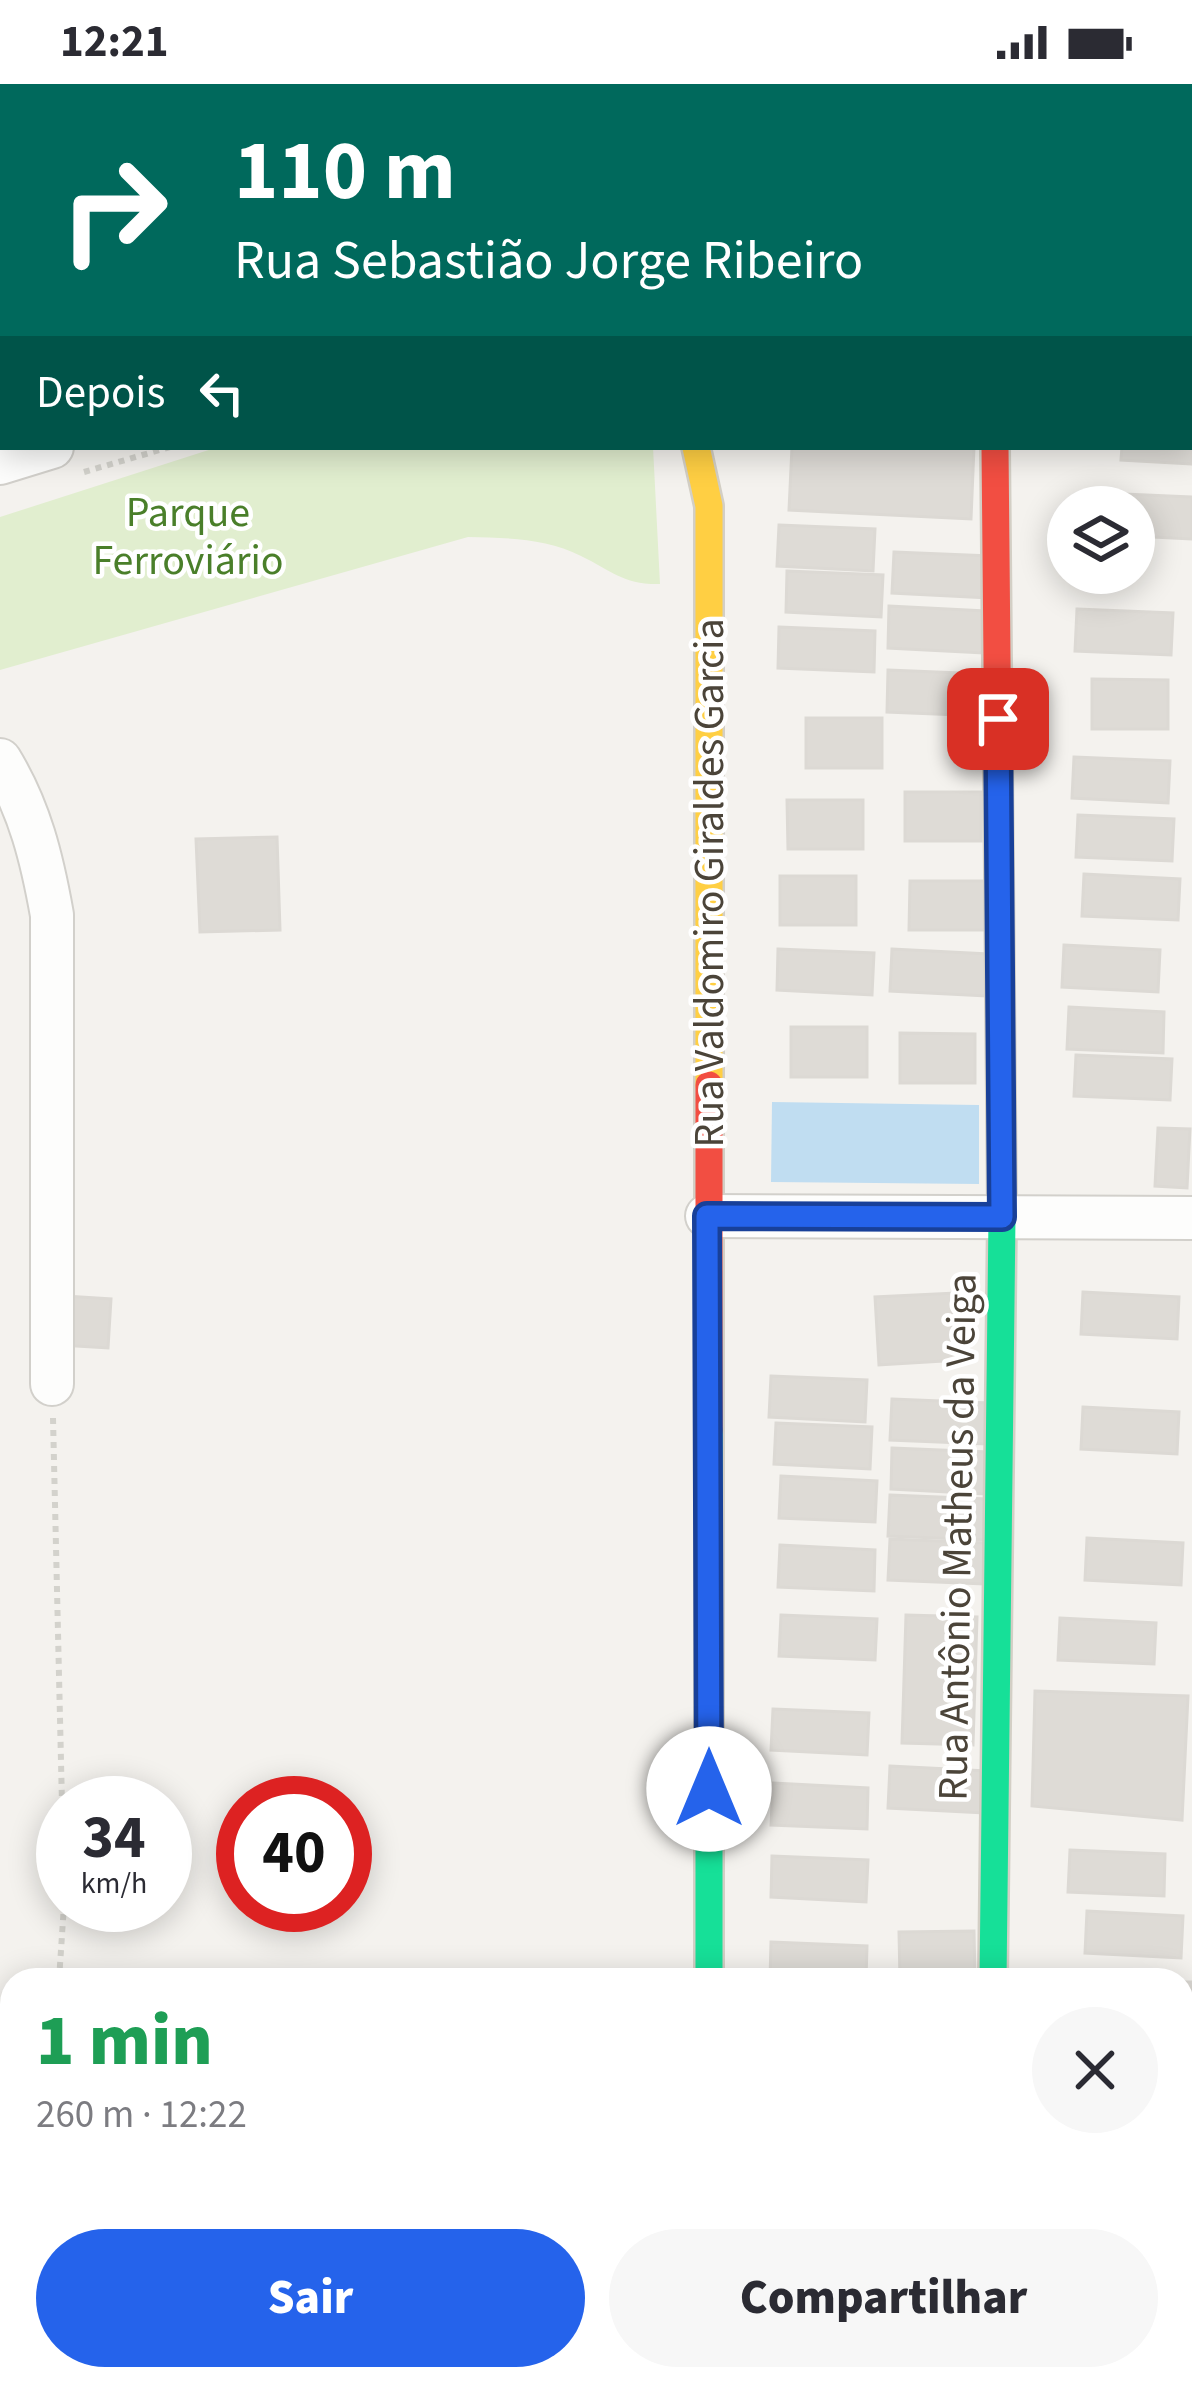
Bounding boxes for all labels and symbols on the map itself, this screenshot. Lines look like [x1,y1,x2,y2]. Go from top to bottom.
park label: Parque Ferroviário [92,483,284,591]
street label: Rua Valdomiro Giraldes Garcia [680,618,740,1148]
pin [947,668,1049,770]
street label: Rua Antônio Matheus da Veiga [923,1273,993,1801]
position arrow [646,1726,772,1852]
speed limit sign: 40 [216,1776,372,1932]

